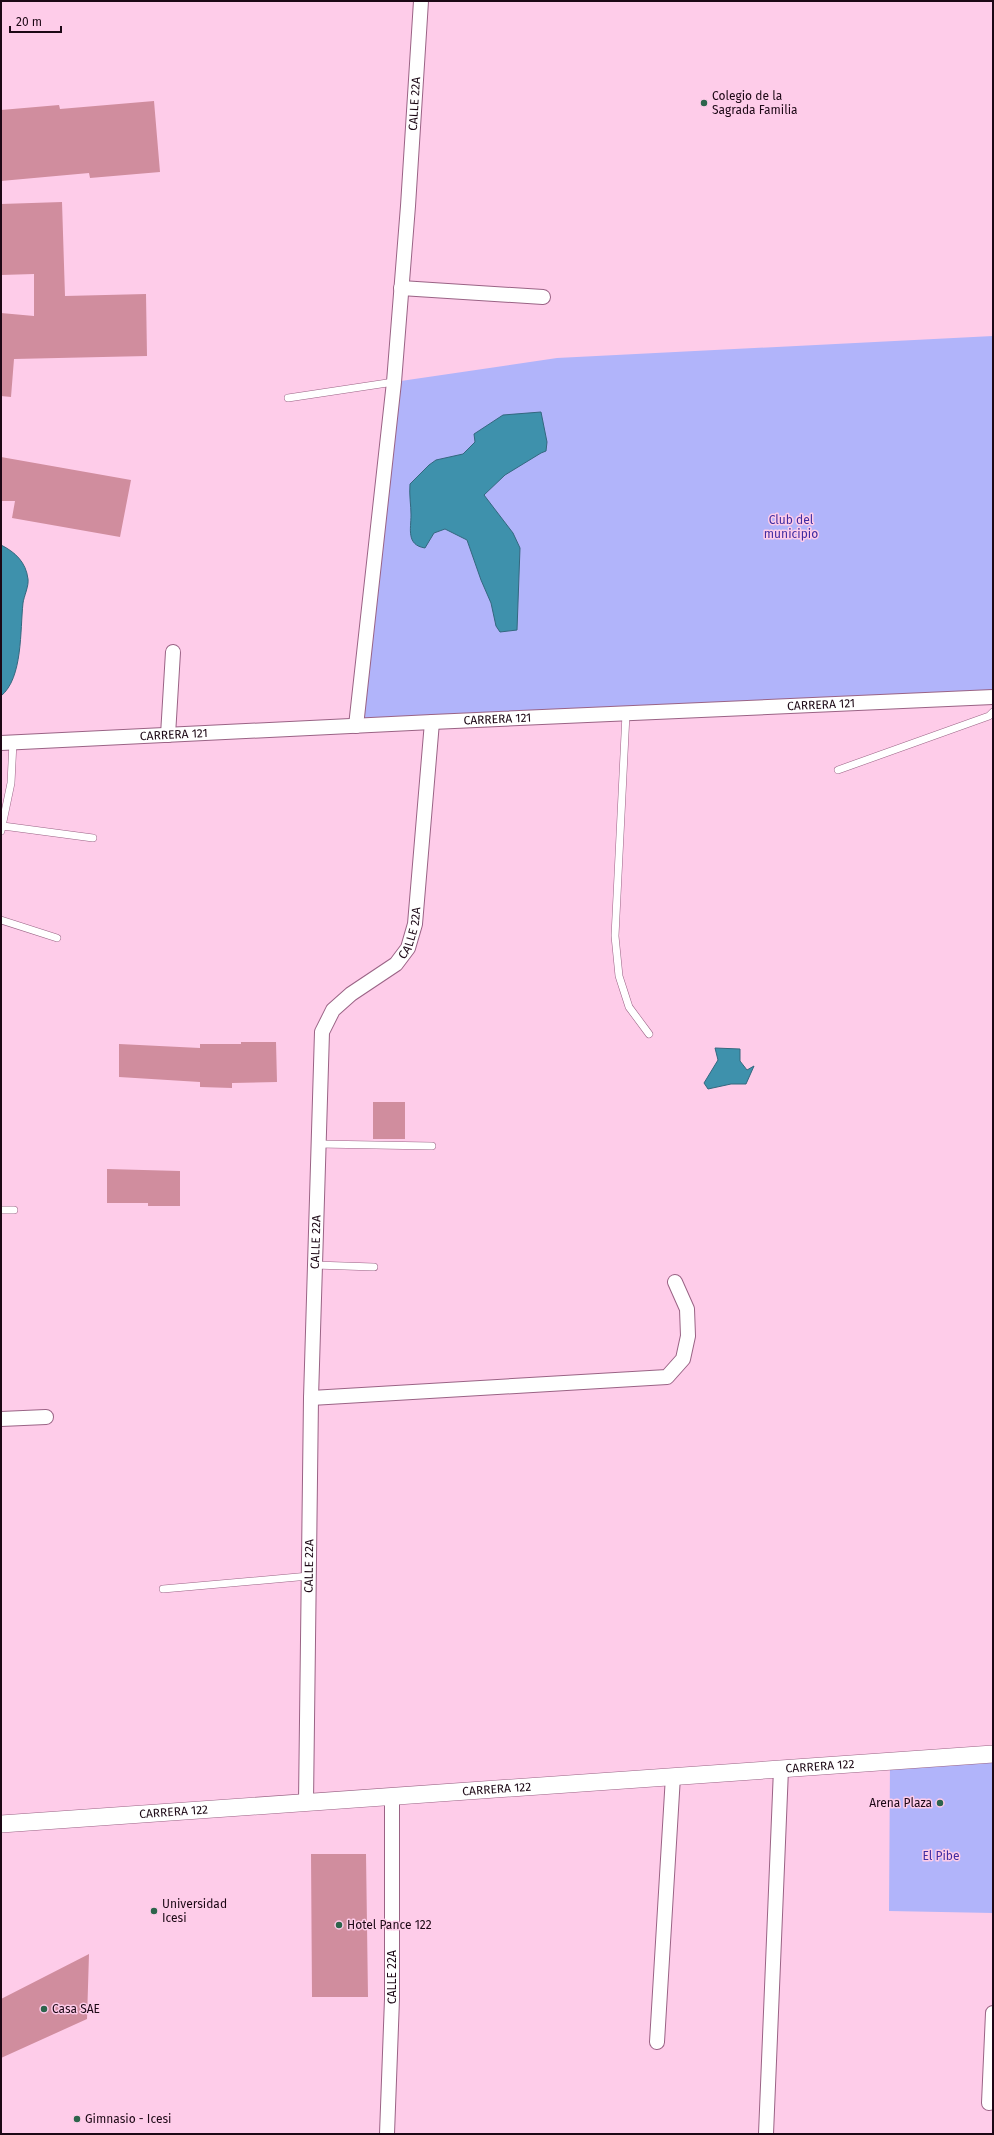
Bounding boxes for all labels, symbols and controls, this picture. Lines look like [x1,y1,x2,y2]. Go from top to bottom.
scale bar [10,8,61,34]
text: 20 m [16,15,42,29]
street label: CALLE 22A [406,76,423,131]
place label: Colegio de la Sagrada Familia [712,89,798,117]
marker: Colegio de la Sagrada Familia [699,98,709,108]
park label: Club del municipio [764,513,818,541]
street label: CARRERA 121 [787,696,855,713]
street label: CARRERA 121 [463,711,532,728]
street label: CARRERA 121 [140,726,208,743]
street label: CALLE 22A [395,906,423,962]
street label: CALLE 22A [308,1215,323,1269]
street label: CALLE 22A [302,1539,316,1593]
street label: CARRERA 122 [785,1757,855,1776]
street label: CARRERA 122 [462,1780,532,1798]
place label: Arena Plaza [869,1796,932,1810]
marker: Arena Plaza [935,1798,945,1808]
street label: CARRERA 122 [139,1802,209,1821]
park label: El Pibe [922,1849,960,1863]
place label: Universidad Icesi [162,1897,227,1925]
marker: Universidad Icesi [149,1906,159,1916]
place label: Hotel Pance 122 [347,1918,432,1932]
marker: Hotel Pance 122 [334,1920,344,1930]
street label: CALLE 22A [385,1950,399,2004]
place label: Casa SAE [52,2002,100,2016]
marker: Casa SAE [39,2004,49,2014]
place label: Gimnasio - Icesi [85,2112,171,2126]
marker: Gimnasio - Icesi [72,2114,82,2124]

